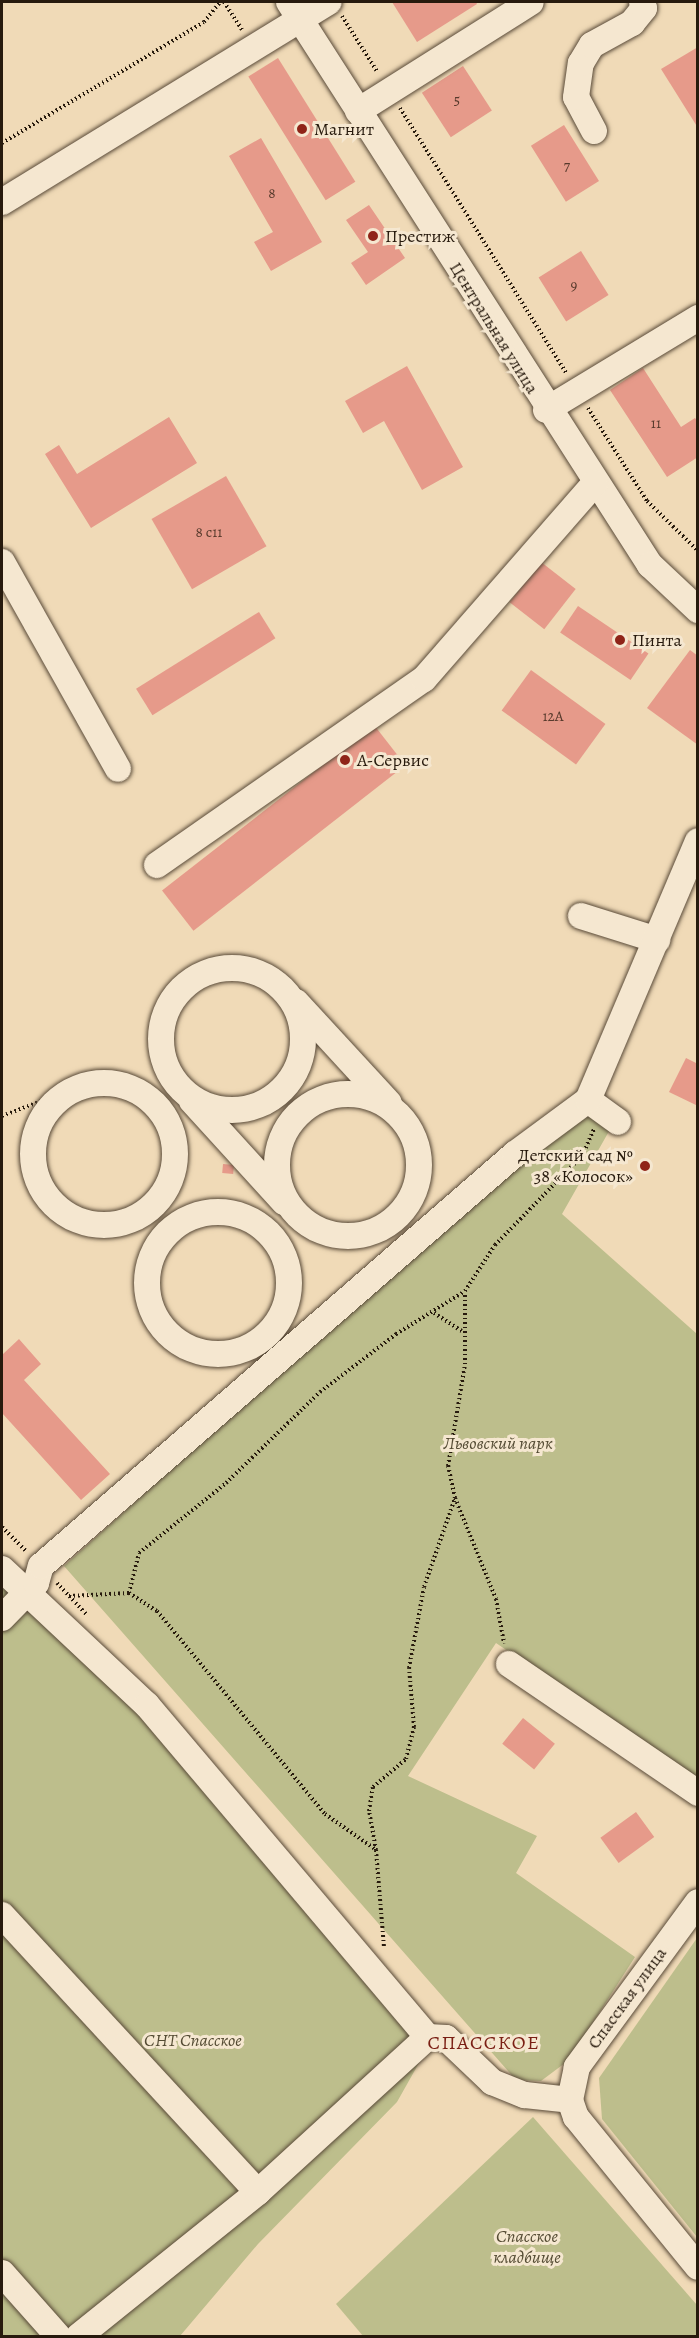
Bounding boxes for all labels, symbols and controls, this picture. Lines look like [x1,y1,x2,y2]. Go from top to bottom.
house number: 5 [454,92,460,110]
place label: Магнит [314,118,374,140]
marker: Магнит [295,122,309,136]
house number: 7 [564,158,570,176]
house number: 8 [268,185,276,203]
place label: Престиж [385,225,455,247]
marker: Престиж [366,229,380,243]
street label: Центральная улица [445,258,543,398]
house number: 9 [571,277,577,295]
house number: 11 [651,415,661,433]
house number: 8 с11 [196,524,222,542]
place label: Пинта [632,629,682,651]
marker: Пинта [613,633,627,647]
house number: 12А [542,708,564,726]
place label: A-Сервис [357,749,429,771]
marker: A-Сервис [338,753,352,767]
place label: Детский сад № 38 «Колосок» [518,1145,633,1188]
marker: Детский сад № 38 «Колосок» [638,1159,652,1173]
park label: Львовский парк [443,1432,553,1454]
street label: Спасская улица [583,1943,671,2053]
park label: СНТ Спасское [144,2029,242,2051]
district label: СПАССКОЕ [428,2030,540,2054]
park label: Спасское кладбище [493,2226,561,2268]

